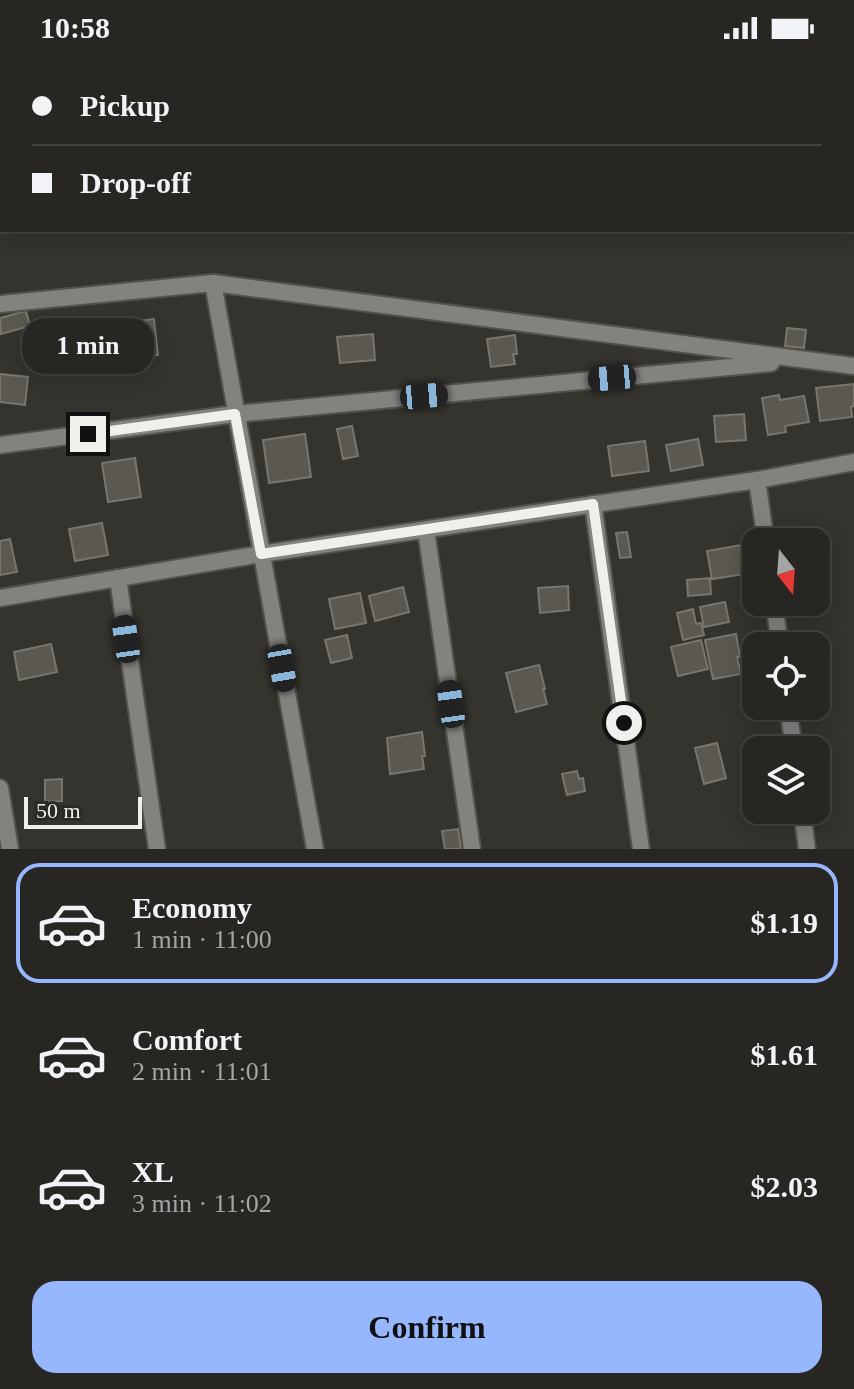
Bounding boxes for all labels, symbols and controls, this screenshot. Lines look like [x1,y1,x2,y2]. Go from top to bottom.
text: 10:58 [40,11,110,44]
text: Pickup [80,89,170,122]
text: Drop-off [80,166,191,199]
callout: 1 min [22,318,154,374]
text: 1 min [57,331,119,360]
car [587,364,637,392]
car [399,382,449,410]
route end [70,416,106,452]
north arrow [742,528,830,616]
map controls [742,528,830,824]
car [111,614,141,664]
button: locate [742,632,830,720]
car [266,642,298,694]
car [436,679,466,729]
route start [606,705,642,741]
button: layers [742,736,830,824]
scale bar [24,793,142,829]
text: 50 m [36,798,81,823]
icon: car [36,887,108,959]
text: Economy [132,891,252,924]
text: $1.19 [751,906,818,939]
text: 1 min · 11:00 [132,925,272,954]
icon: car [36,1019,108,1091]
text: Comfort [132,1023,242,1056]
text: $1.61 [751,1038,818,1071]
text: 2 min · 11:01 [132,1057,272,1086]
icon: car [36,1151,108,1223]
text: XL [132,1155,174,1188]
text: $2.03 [751,1170,818,1203]
text: 3 min · 11:02 [132,1189,272,1218]
button: Confirm [32,1281,822,1373]

